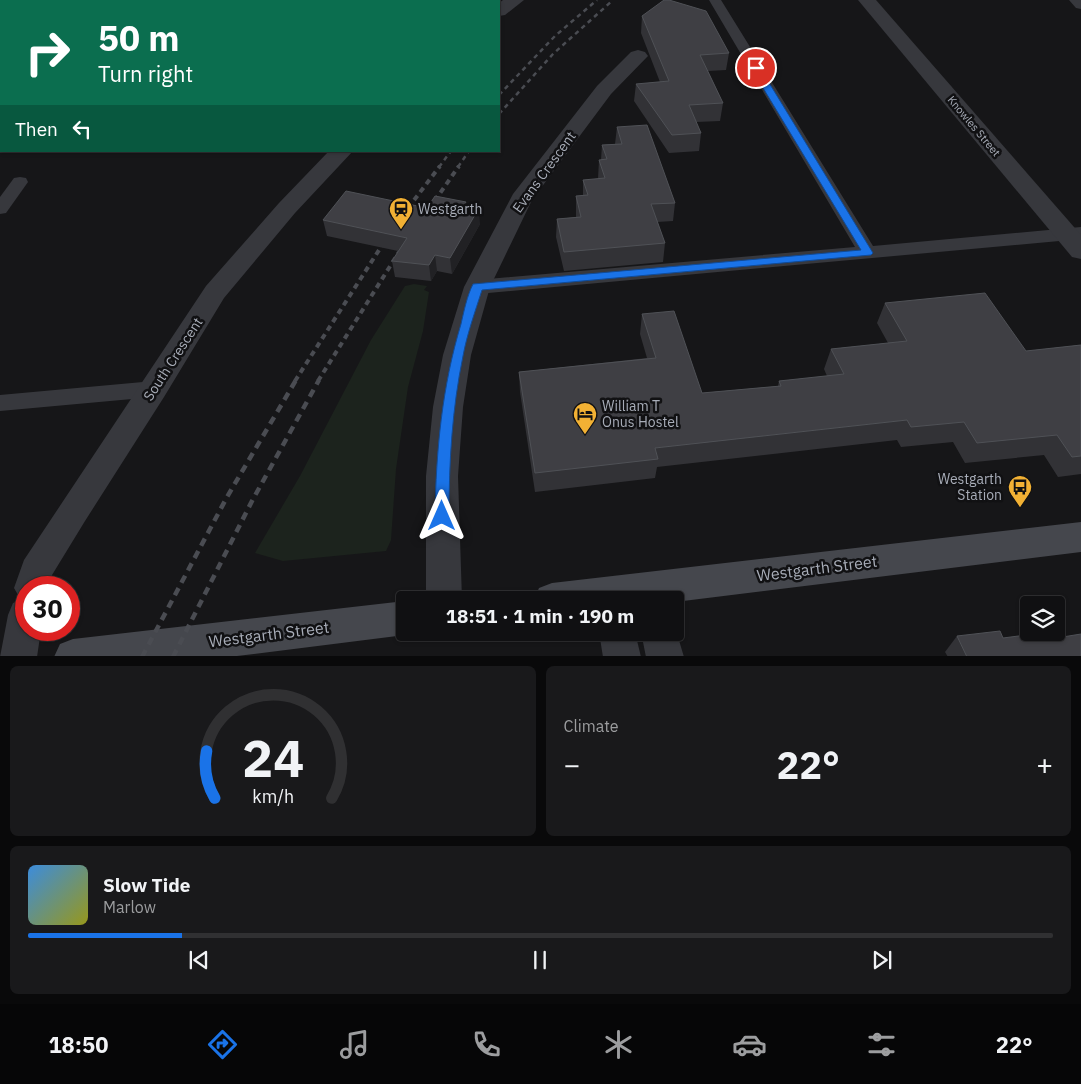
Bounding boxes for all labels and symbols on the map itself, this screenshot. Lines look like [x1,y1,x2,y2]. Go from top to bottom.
pin [735,47,777,89]
street label: Knowles Street [945,93,1003,159]
street label: Evans Crescent [508,128,580,216]
station icon: Westgarth [388,196,414,230]
place label: Westgarth [418,200,482,218]
street label: South Crescent [139,314,207,404]
place label: William T Onus Hostel [602,397,679,431]
hotel icon: William T Onus Hostel [572,401,598,435]
place label: Westgarth Station [938,470,1002,504]
bus stop icon: Westgarth Station [1007,474,1033,508]
position arrow [415,489,467,541]
street label: Westgarth Street [756,551,878,585]
speed limit sign: 30 [15,576,80,641]
street label: Westgarth Street [208,617,330,651]

